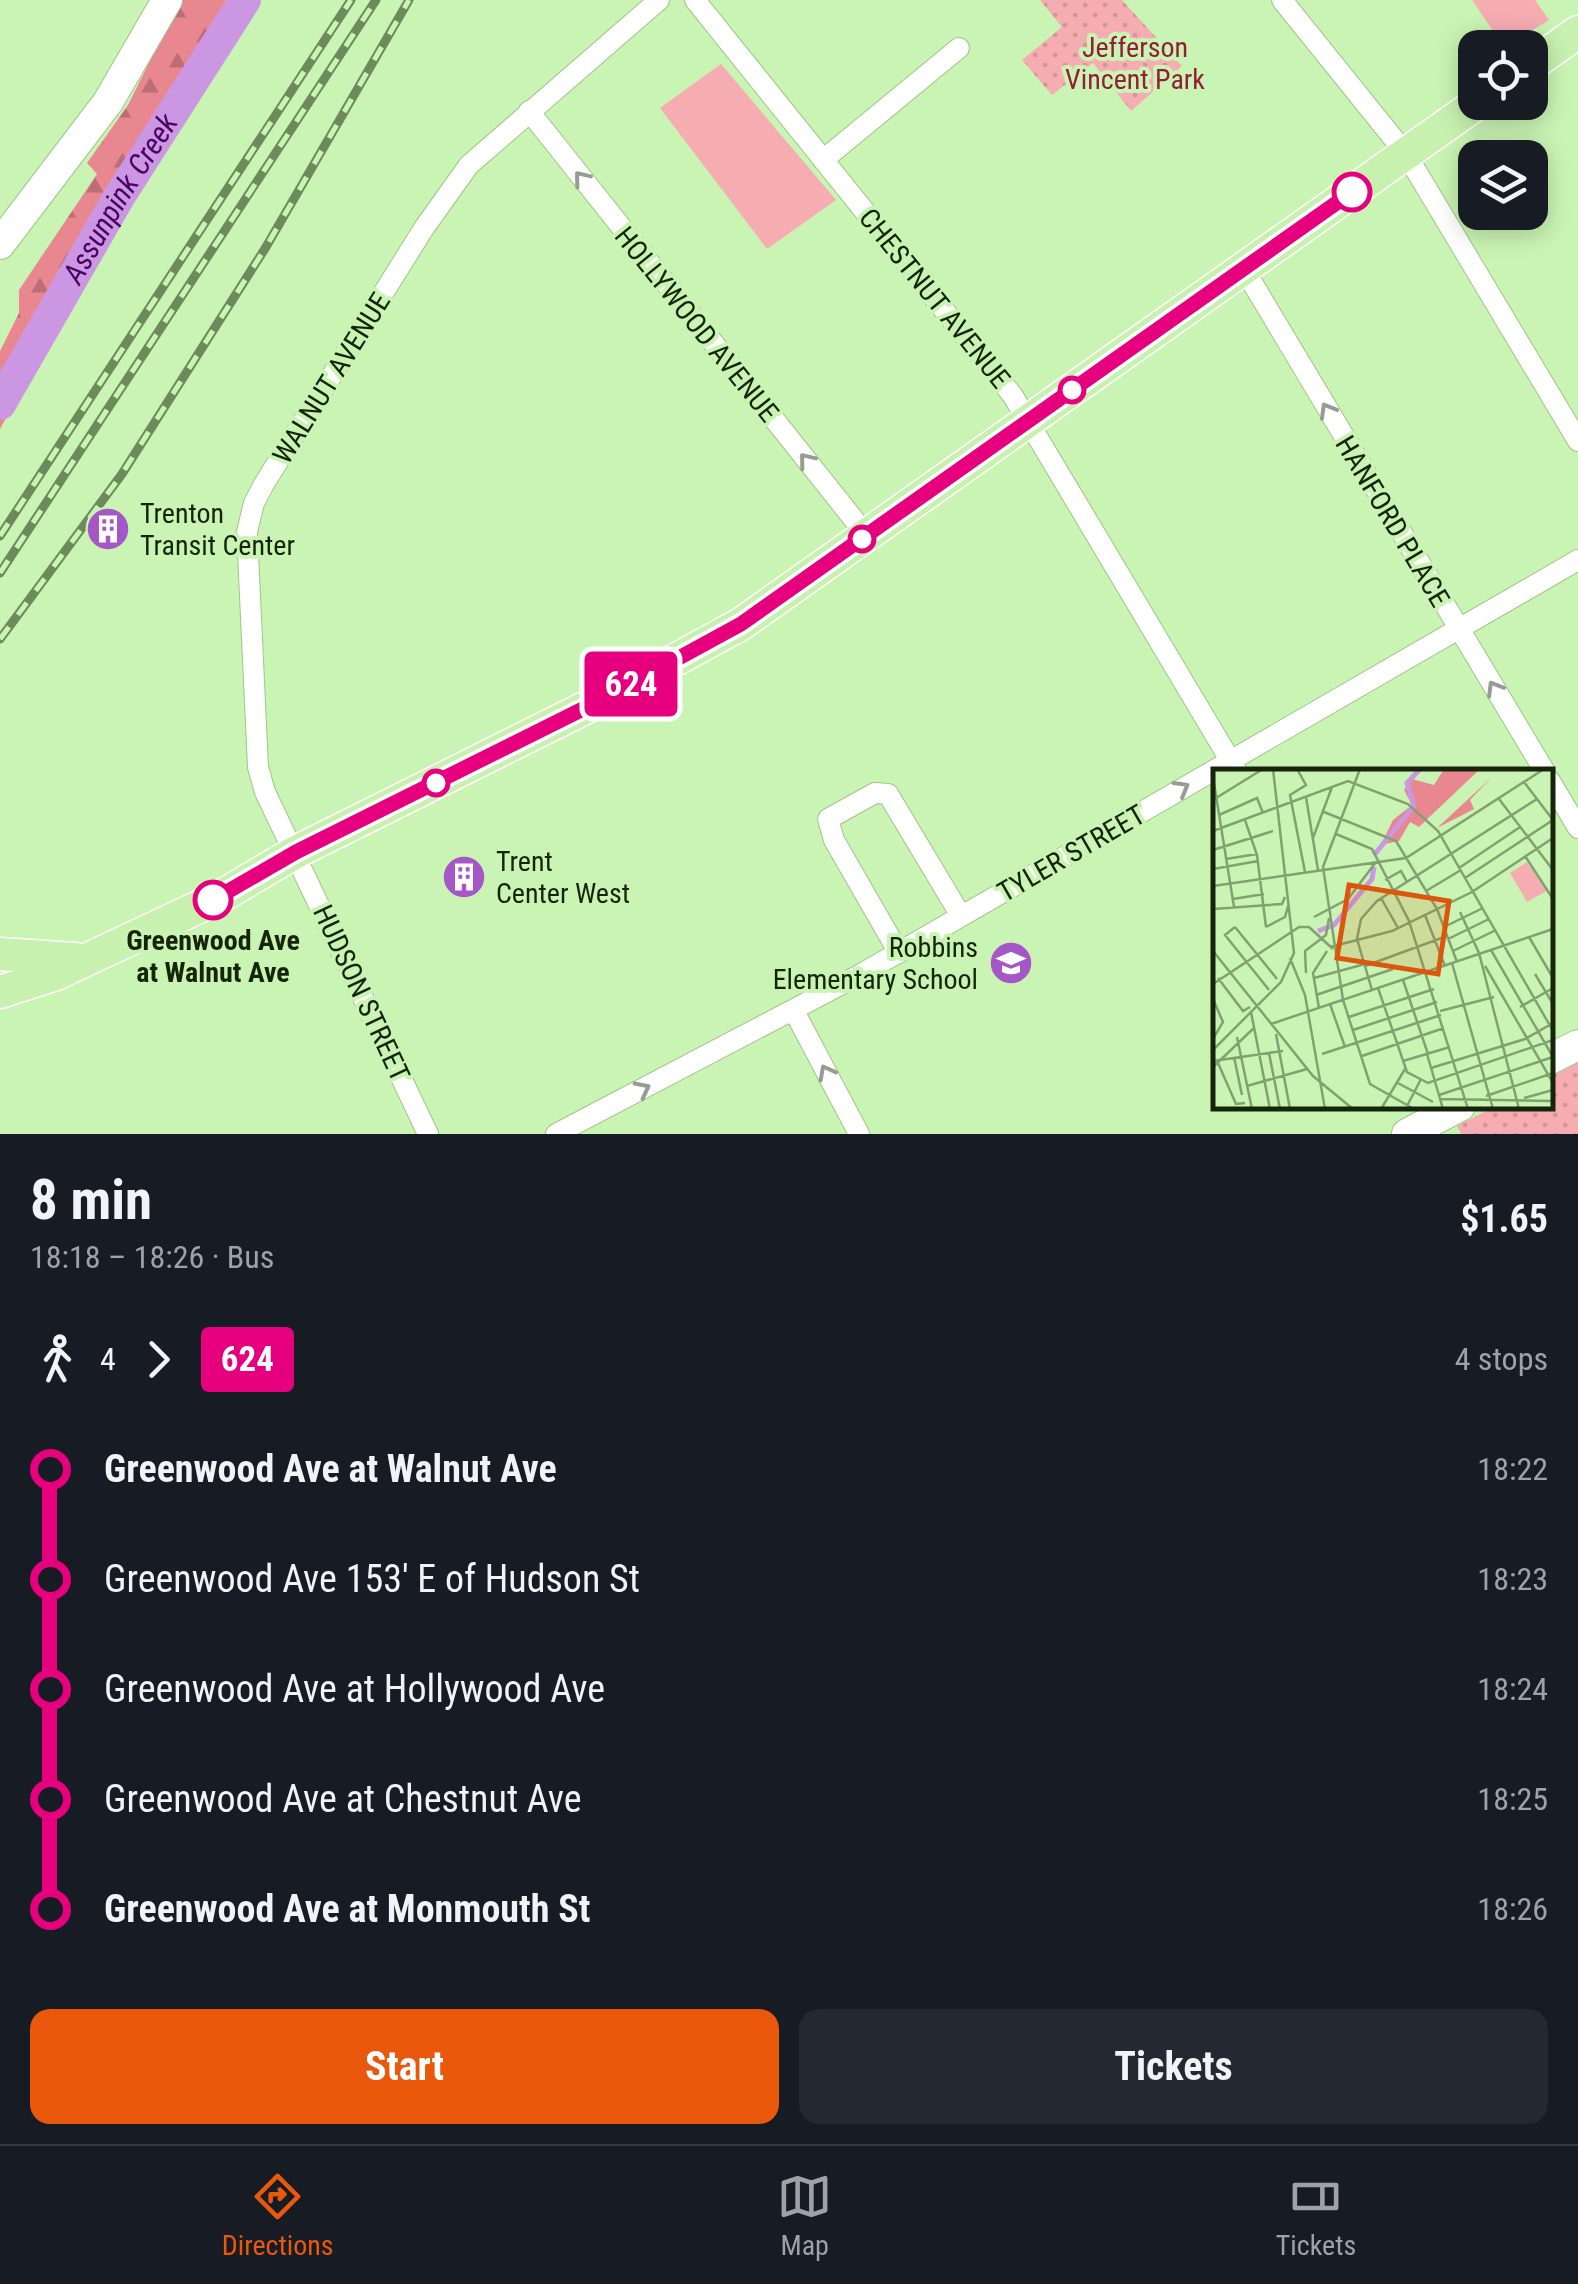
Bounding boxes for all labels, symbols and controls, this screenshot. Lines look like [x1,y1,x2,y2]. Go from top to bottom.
map controls [1458,30,1548,230]
button: locate [1458,30,1548,120]
park label: Jefferson Vincent Park [1065,31,1205,96]
water label: Assunpink Creek [55,106,185,290]
button: layers [1458,140,1548,230]
one-way arrow [575,172,593,190]
unlabelled marker [1333,173,1371,211]
street label: CHESTNUT AVENUE [852,202,1017,395]
street label: HOLLYWOOD AVENUE [608,220,785,429]
street label: WALNUT AVENUE [266,287,397,470]
unlabelled marker [1059,377,1085,403]
one-way arrow [1320,403,1339,421]
street label: HANFORD PLACE [1329,430,1457,613]
one-way arrow [800,453,818,471]
place label: Trenton Transit Center [140,497,295,562]
building icon: Trenton Transit Center [85,506,131,552]
unlabelled marker [849,526,875,552]
line badge: 624 [574,652,688,716]
text: 624 [604,664,658,705]
one-way arrow [1488,681,1507,699]
inset map [1213,769,1553,1109]
unlabelled marker [423,770,449,796]
one-way arrow [1171,781,1189,800]
street label: TYLER STREET [992,798,1151,909]
place label: Trent Center West [496,845,630,910]
building icon: Trent Center West [441,854,487,900]
marker: Greenwood Ave at Walnut Ave [194,881,232,919]
street label: HUDSON STREET [306,900,417,1087]
place label: Greenwood Ave at Walnut Ave [126,924,300,989]
place label: Robbins Elementary School [773,931,978,996]
school or university icon: Robbins Elementary School [988,940,1034,986]
one-way arrow [819,1065,838,1083]
one-way arrow [633,1081,651,1101]
text: 8 min [30,1168,152,1232]
text: $1.65 [1460,1197,1548,1241]
text: 18:18 – 18:26 · Bus [30,1238,274,1276]
icon: walk [30,1332,85,1387]
icon: forward [131,1332,186,1387]
text: 624 [221,1339,274,1380]
text: 4 [100,1340,116,1378]
text: 4 stops [1455,1340,1548,1378]
text: Greenwood Ave at Walnut Ave [104,1447,557,1491]
text: 18:22 [1477,1450,1548,1488]
text: Greenwood Ave 153' E of Hudson St [104,1557,640,1601]
text: 18:23 [1477,1560,1548,1598]
text: Greenwood Ave at Hollywood Ave [104,1667,605,1711]
text: 18:24 [1477,1670,1548,1708]
text: Greenwood Ave at Chestnut Ave [104,1777,582,1821]
text: 18:25 [1477,1780,1548,1818]
text: Greenwood Ave at Monmouth St [104,1887,590,1931]
text: 18:26 [1477,1890,1548,1928]
button: Start [30,2009,779,2124]
button: Tickets [799,2009,1548,2124]
tab: Directions [222,2169,334,2262]
tab: Map [777,2169,832,2262]
tab: Tickets [1276,2169,1356,2262]

